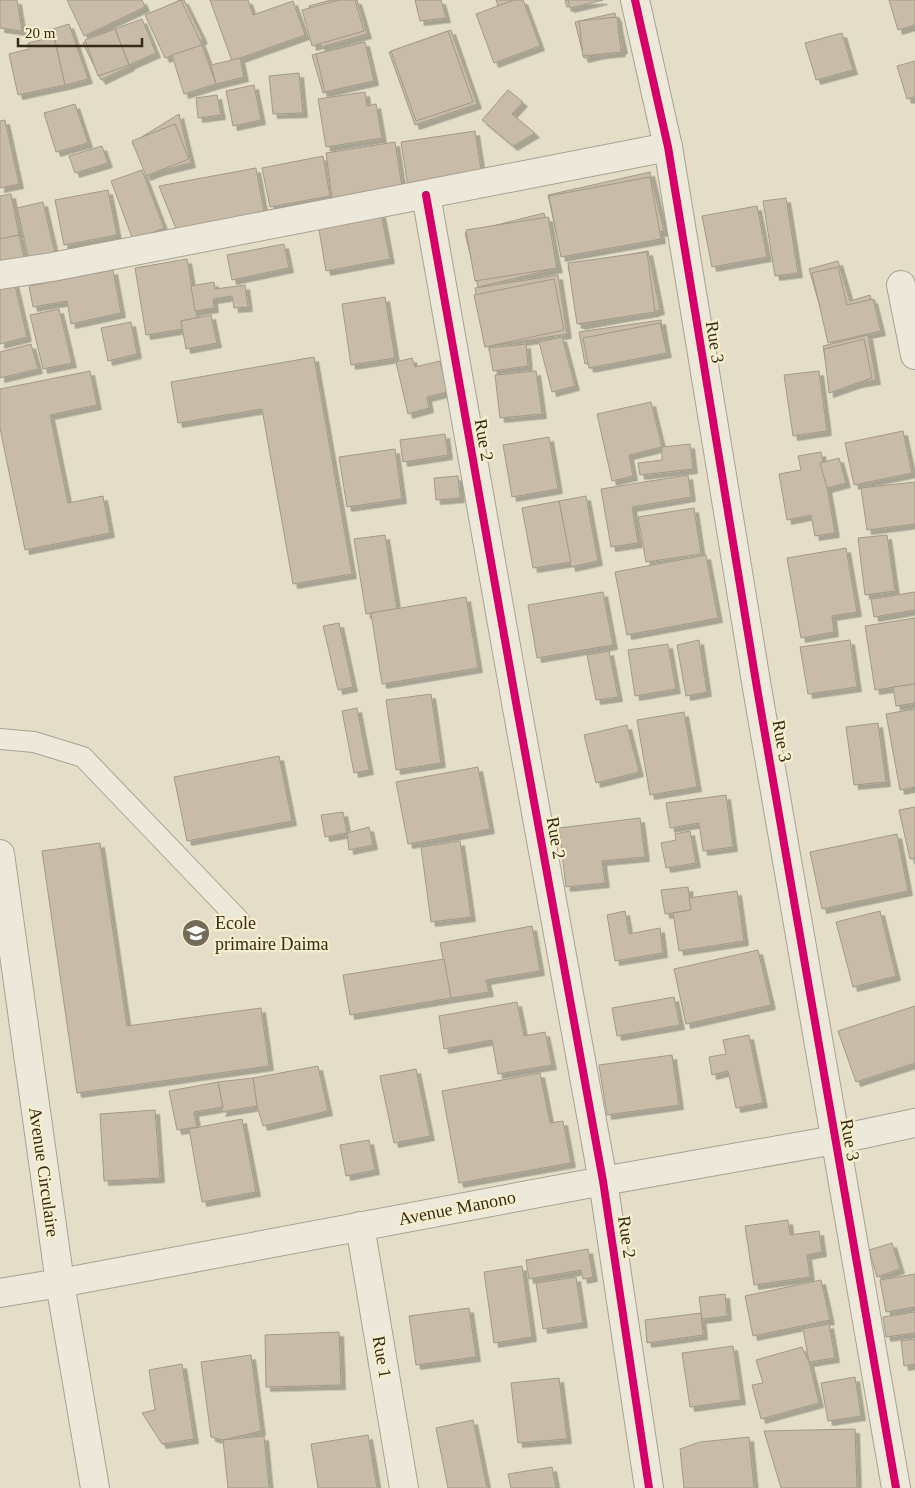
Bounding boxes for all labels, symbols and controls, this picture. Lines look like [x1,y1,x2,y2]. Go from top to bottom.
scale bar [18,15,141,47]
text: 20 m [25,25,56,41]
street label: Rue 3 [702,319,728,365]
street label: Rue 2 [470,417,498,463]
street label: Rue 3 [768,718,796,764]
street label: Rue 2 [542,815,570,861]
place label: Ecole primaire Daima [215,913,328,954]
school or university icon: Ecole primaire Daima [181,918,211,948]
street label: Avenue Circulaire [25,1106,63,1238]
street label: Rue 3 [836,1117,864,1163]
street label: Avenue Manono [397,1187,517,1229]
street label: Rue 2 [614,1215,640,1259]
street label: Rue 1 [368,1334,396,1380]

